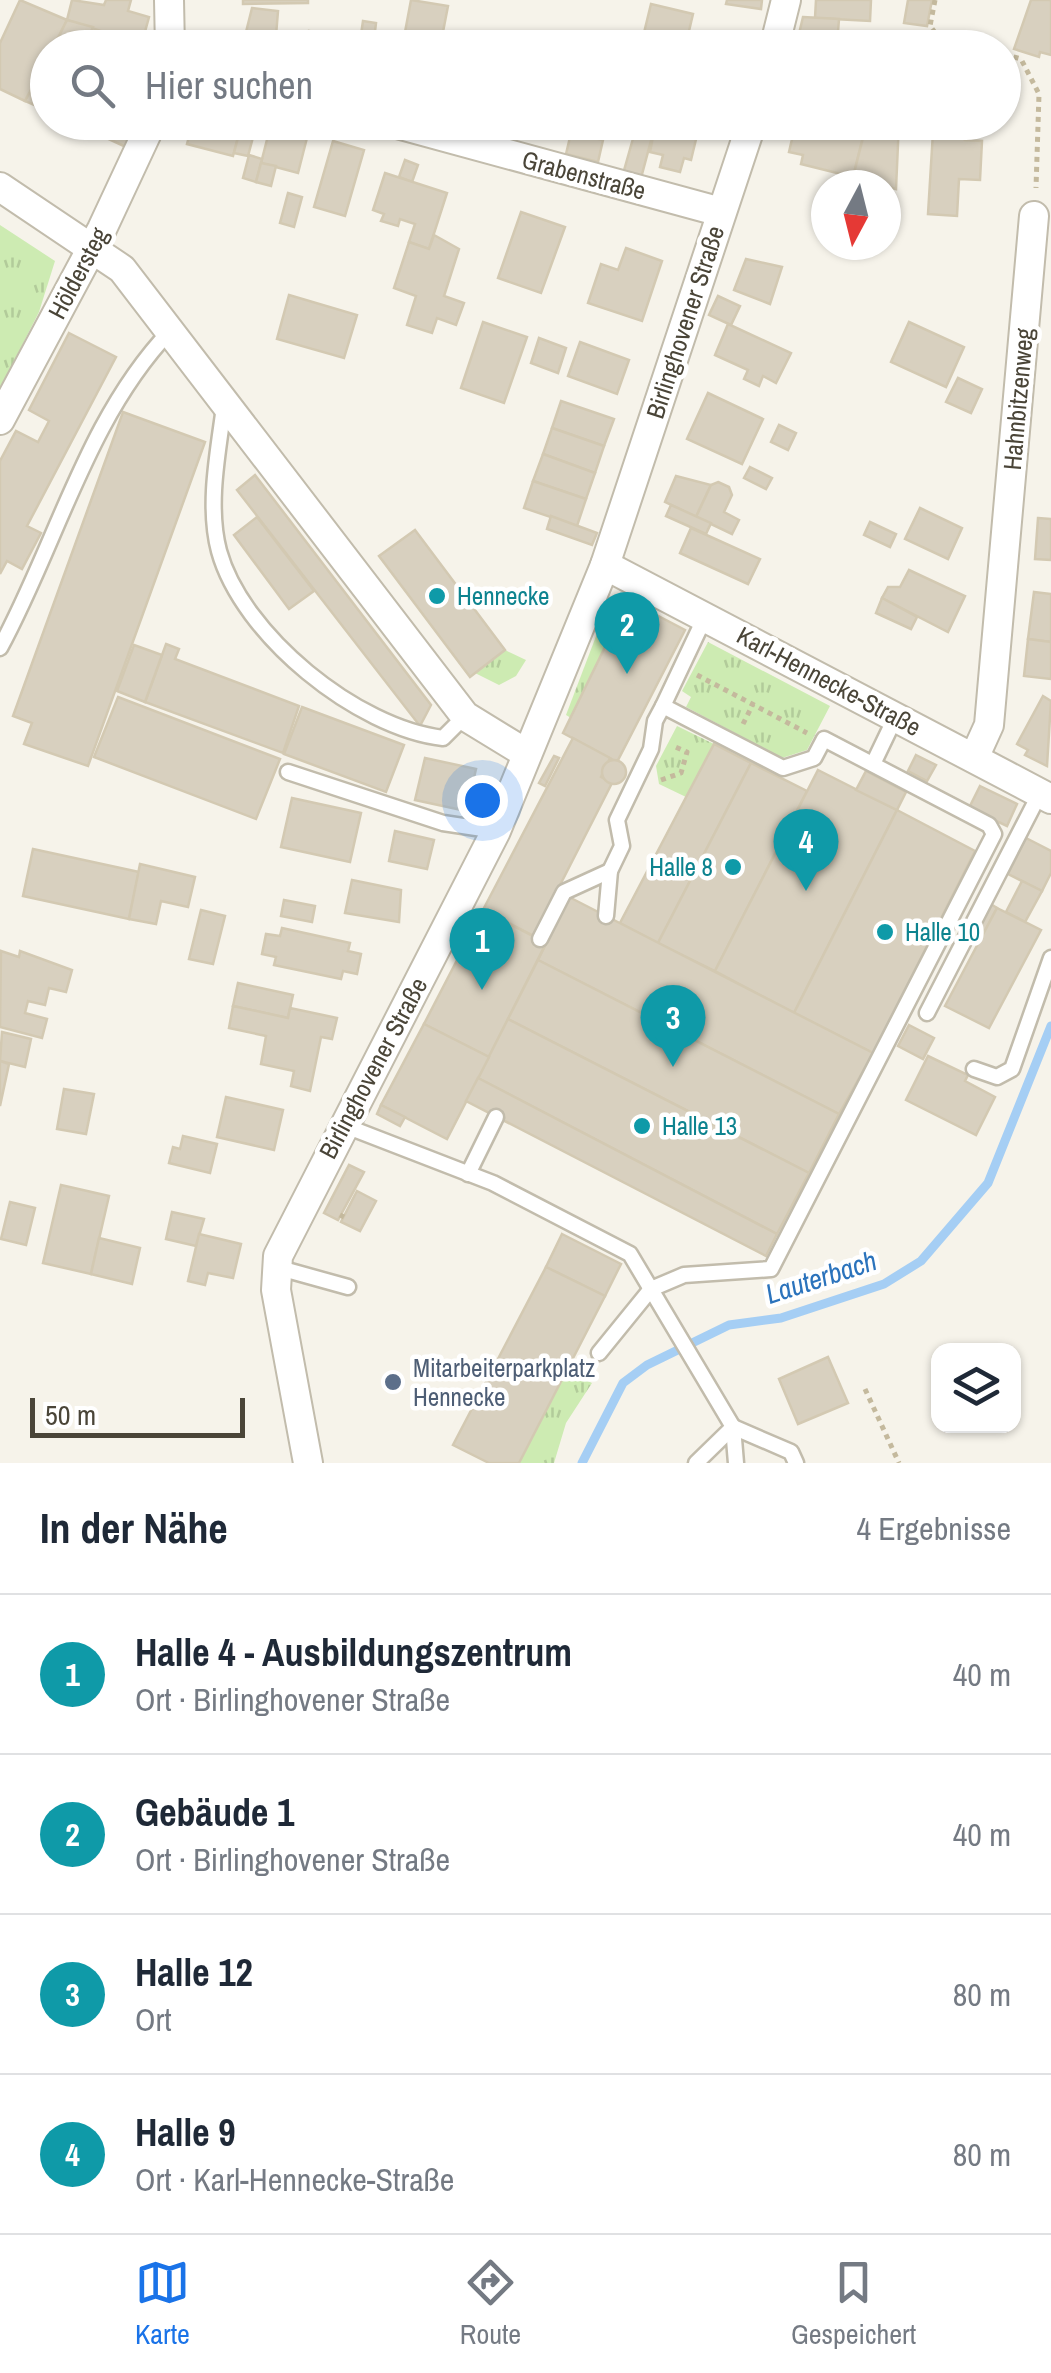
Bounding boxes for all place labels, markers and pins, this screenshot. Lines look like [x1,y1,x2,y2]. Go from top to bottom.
place label: Hennecke [457,579,549,613]
marker: Hennecke [426,585,448,607]
pin: 2 [594,592,660,674]
pin: 4 [774,808,838,891]
place label: Halle 8 [649,850,713,884]
marker: Halle 8 [722,856,744,878]
pin: 1 [450,908,514,990]
place label: Halle 10 [905,915,980,949]
marker: Halle 10 [874,921,896,943]
pin: 3 [640,984,706,1067]
place label: Halle 13 [662,1109,737,1143]
marker: Halle 13 [631,1115,653,1137]
place label: Mitarbeiterparkplatz Hennecke [413,1351,595,1414]
marker: Mitarbeiterparkplatz Hennecke [382,1371,404,1393]

